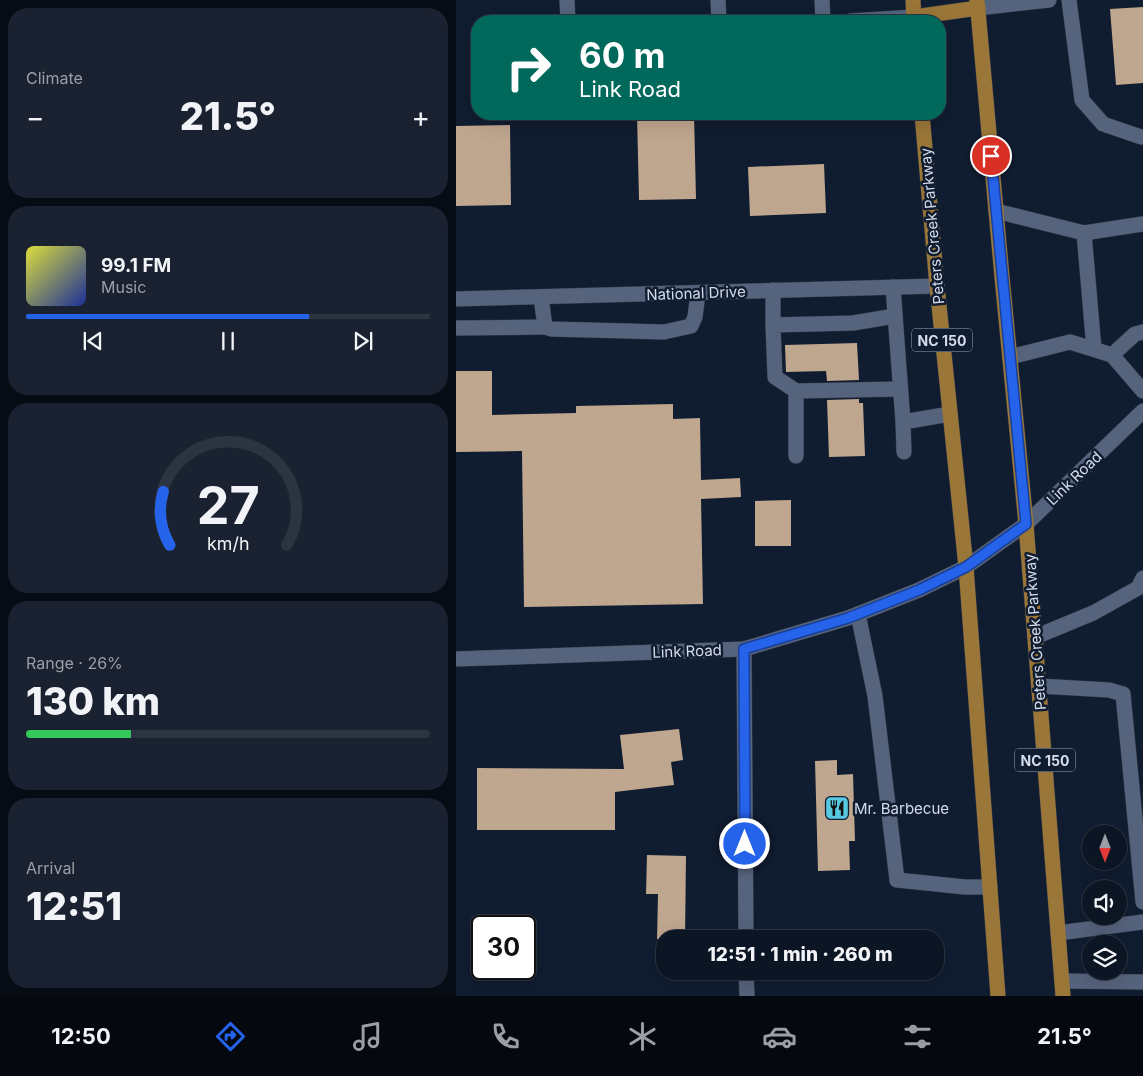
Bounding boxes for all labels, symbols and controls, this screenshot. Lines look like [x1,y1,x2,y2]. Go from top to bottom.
text: 60 m [579,34,666,76]
icon: right [496,35,561,100]
text: Climate [26,68,83,88]
text: Link Road [579,76,681,102]
text: 21.5° [180,93,276,139]
text: − [26,100,45,134]
text: + [411,100,430,134]
pin [970,135,1012,177]
icon: arrive [977,142,1005,170]
street label: Peters Creek Parkway [916,146,948,305]
text: 99.1 FM [101,254,171,277]
text: Music [101,277,146,297]
street label: National Drive [646,282,746,304]
icon: previous [79,327,107,355]
icon: pause [214,327,242,355]
icon: next [349,327,377,355]
road number: NC 150 [912,328,972,352]
street label: Link Road [1042,447,1106,509]
text: 27 [197,474,260,537]
text: km/h [207,533,249,554]
street label: Peters Creek Parkway [1020,553,1050,711]
street label: Link Road [652,640,722,662]
text: Range · 26% [26,653,123,673]
text: 130 km [26,678,160,724]
road number: NC 150 [1015,748,1075,772]
restaurant icon: Mr. Barbecue [824,795,850,821]
place label: Mr. Barbecue [854,799,949,818]
position arrow [718,817,770,869]
north arrow [1082,825,1127,870]
map controls [1082,825,1127,980]
text: Arrival [26,858,75,878]
button: sound [1082,880,1127,925]
text: 12:51 [26,883,122,929]
speed limit sign: 30 [471,915,536,980]
button: layers [1082,935,1127,980]
text: 12:51 · 1 min · 260 m [707,943,893,966]
icon: directions [213,1019,248,1054]
icon: music [350,1019,385,1054]
icon: phone [488,1019,523,1054]
icon: climate [625,1019,660,1054]
icon: car [762,1019,797,1054]
icon: filters [900,1019,935,1054]
text: 12:50 [51,1023,111,1049]
text: 21.5° [1037,1023,1092,1049]

